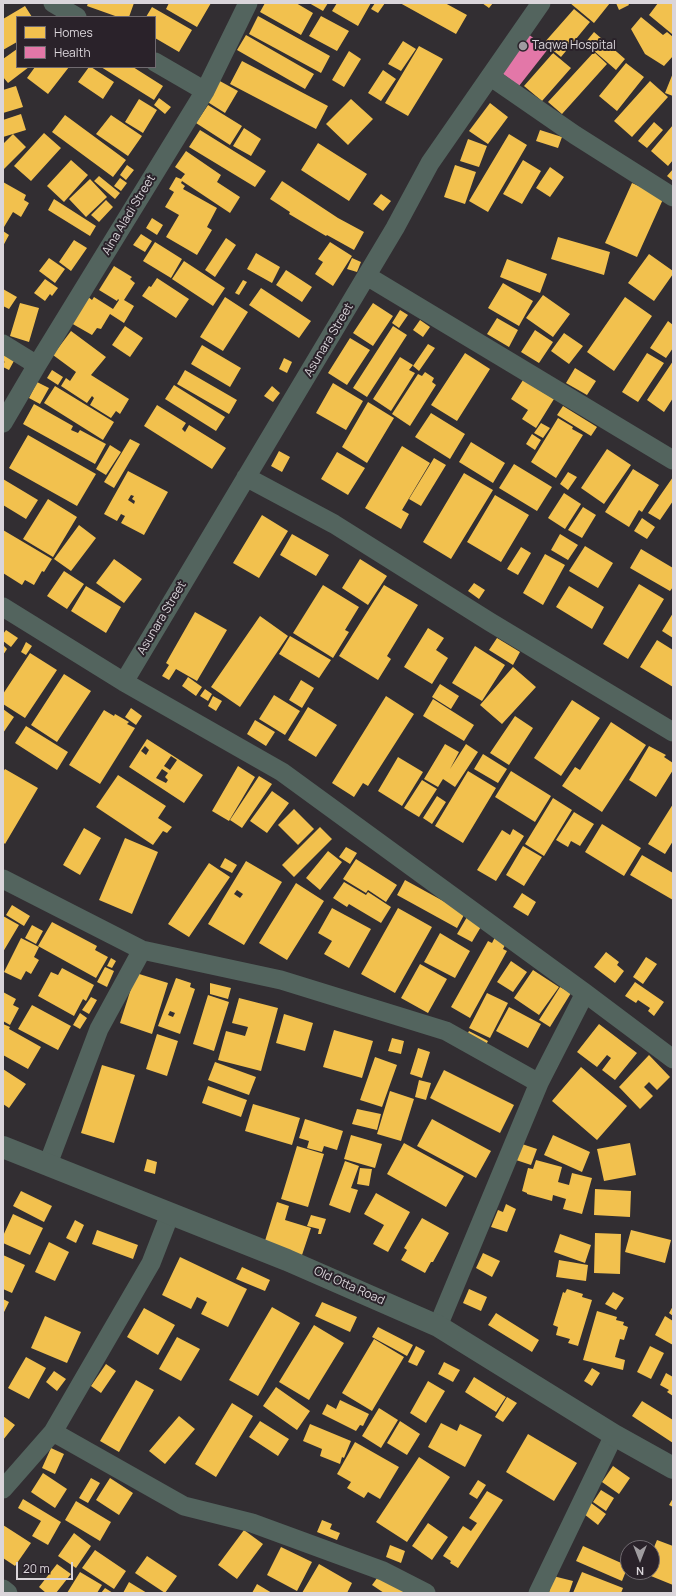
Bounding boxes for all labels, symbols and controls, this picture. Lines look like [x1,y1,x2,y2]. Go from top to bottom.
legend [16,16,156,68]
text: Homes [54,24,93,41]
place label: Taqwa Hospital [532,39,616,53]
marker: Taqwa Hospital [517,40,529,52]
text: Health [54,44,91,61]
street label: Aina Aladi Street [99,172,159,258]
street label: Asunara Street [301,301,357,379]
street label: Asunara Street [134,579,190,657]
street label: Old Otta Road [311,1264,387,1308]
north arrow [620,1540,660,1580]
scale bar [18,1554,75,1580]
text: 20 m [23,1560,50,1577]
text: N [636,1564,644,1579]

